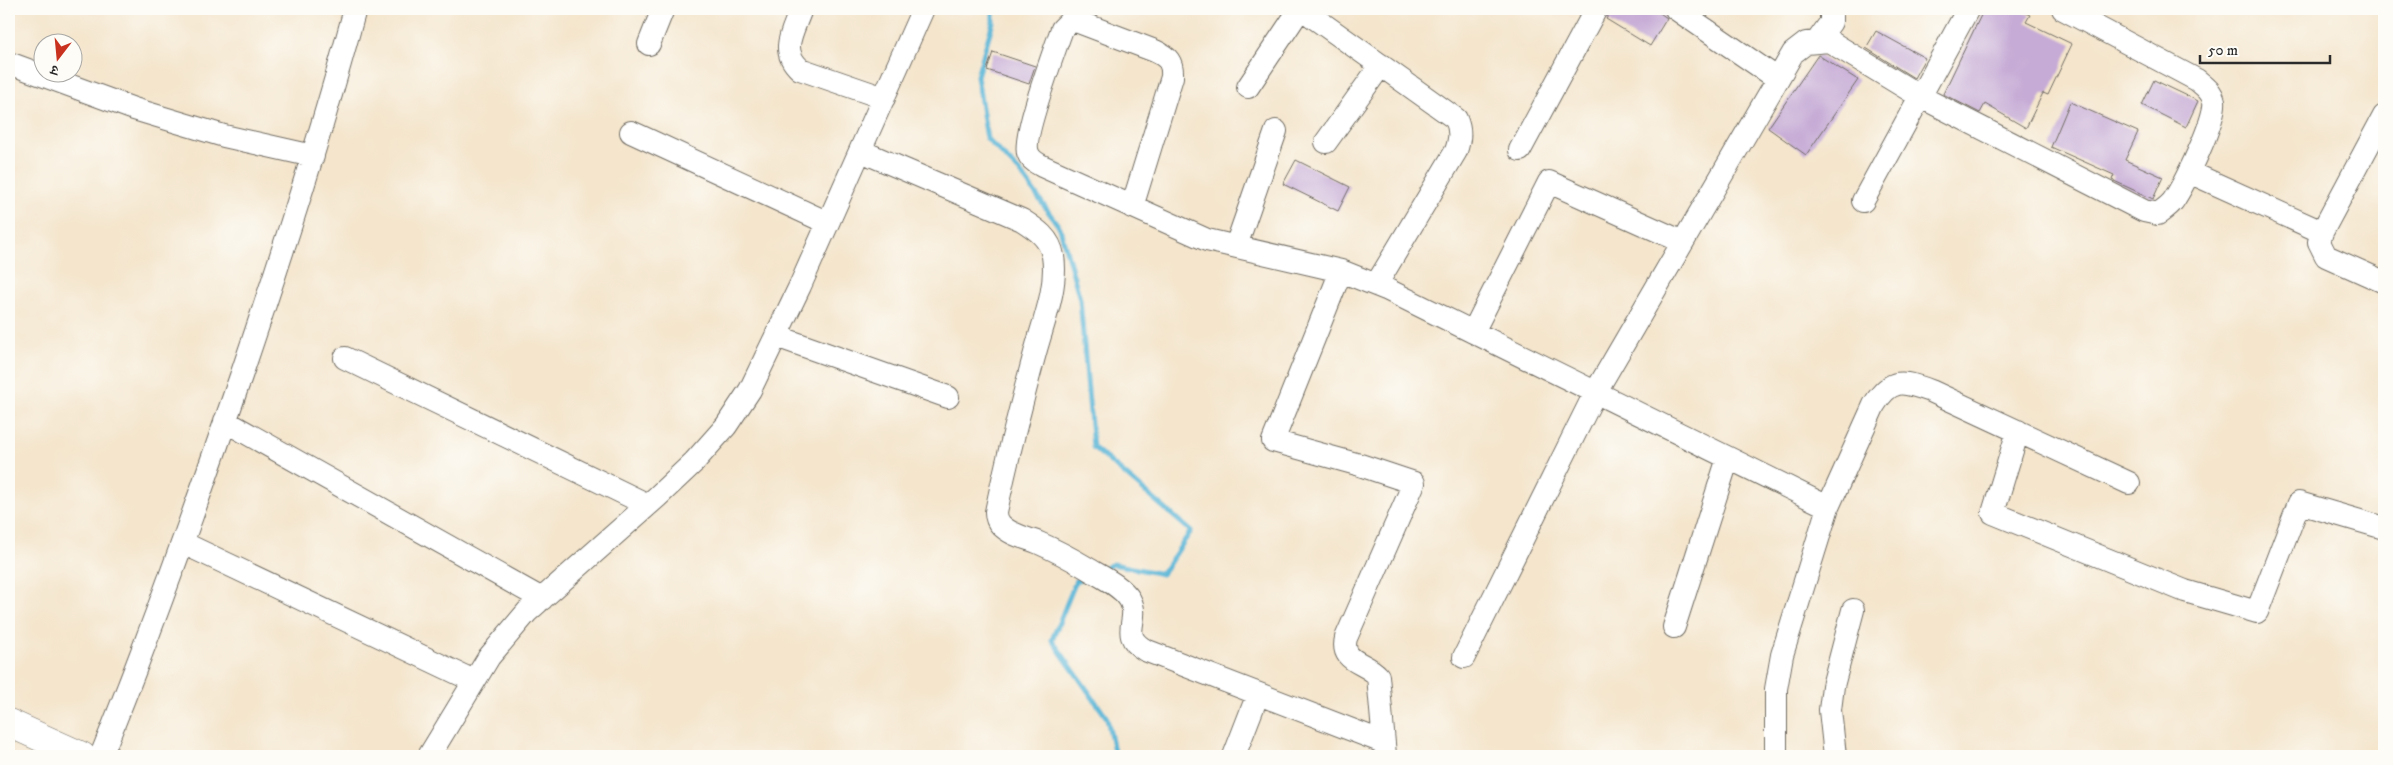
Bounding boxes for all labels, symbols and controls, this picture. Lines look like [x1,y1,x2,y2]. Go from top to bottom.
north arrow [32,32,82,82]
scale bar [2200,32,2330,64]
text: 50 m [2208,41,2238,60]
text: उ [48,60,62,79]

